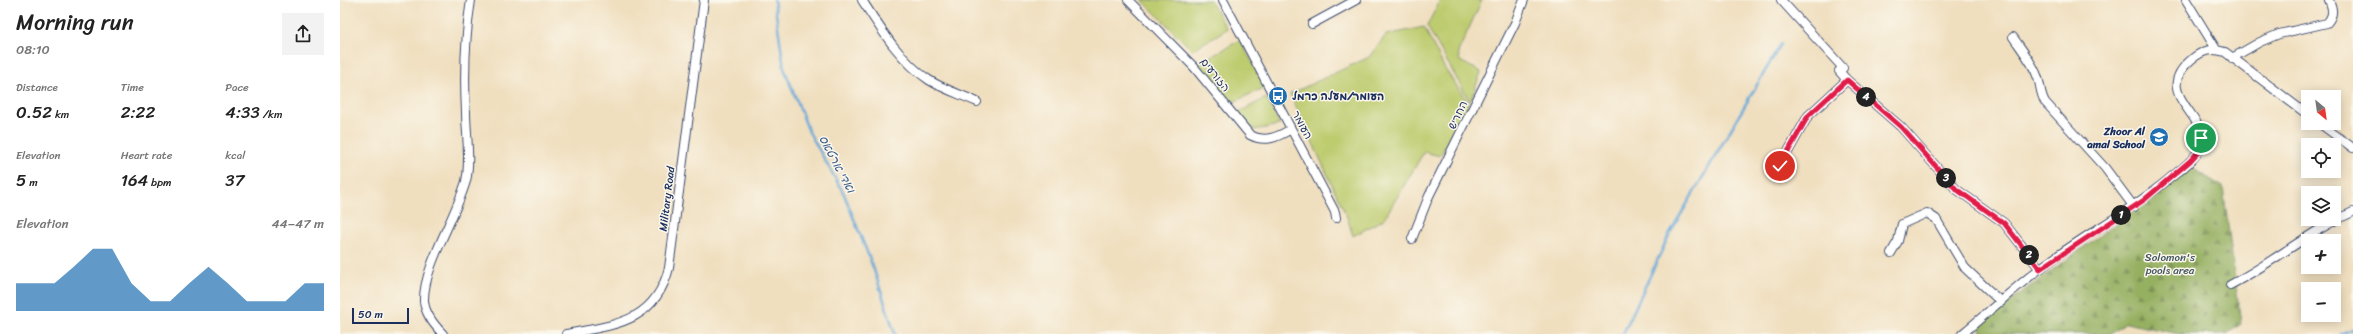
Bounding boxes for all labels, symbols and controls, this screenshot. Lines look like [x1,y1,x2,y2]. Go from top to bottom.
text: Morning run [16,3,134,42]
button: share [282,13,324,55]
text: 08:10 [16,38,50,61]
street label: הזורעים [1195,54,1235,96]
text: Distance [16,78,58,97]
text: Time [121,78,144,97]
text: Pace [225,78,249,97]
bus stop icon: העומר/מעלה כרמל [1267,85,1289,107]
place label: העומר/מעלה כרמל [1292,87,1384,106]
pin: 4 [1856,87,1876,107]
text: 4 [1863,87,1869,106]
north arrow [2301,90,2341,130]
map controls [2301,90,2341,322]
text: 0.52 [16,97,52,127]
text: 2:22 [121,97,155,127]
text: 4:33 [225,97,260,127]
street label: החריש [1443,97,1473,133]
text: km [52,105,69,124]
text: /km [260,105,282,124]
street label: העומר [1286,107,1318,143]
pin [2184,121,2218,155]
place label: Zhoor Al amal School [2086,122,2146,154]
school or university icon: Zhoor Al amal School [2148,126,2170,148]
icon: arrive [2190,127,2212,149]
water label: ואדי ארטאס [812,131,862,198]
button: locate [2301,138,2341,178]
text: Elevation [16,146,61,165]
text: Heart rate [121,146,172,165]
text: kcal [225,146,245,165]
pin [1763,149,1797,183]
icon: check [1769,155,1791,177]
street label: Military Road [654,164,681,233]
text: 5 [16,165,26,195]
text: 164 [121,165,148,195]
text: 37 [225,165,244,195]
pin: 3 [1936,168,1956,188]
text: 3 [1943,168,1949,187]
text: m [26,173,38,192]
text: bpm [148,173,171,192]
button: layers [2301,186,2341,226]
pin: 1 [2111,205,2131,225]
text: 1 [2119,205,2123,224]
text: Elevation [16,212,69,235]
text: 44–47 m [271,212,324,235]
button: + [2301,234,2341,274]
pin: 2 [2019,245,2039,265]
text: 2 [2026,245,2032,264]
park label: Solomon's pools area [2145,248,2196,280]
button: − [2301,282,2341,322]
text: 50 m [358,305,383,324]
scale bar [352,306,409,325]

